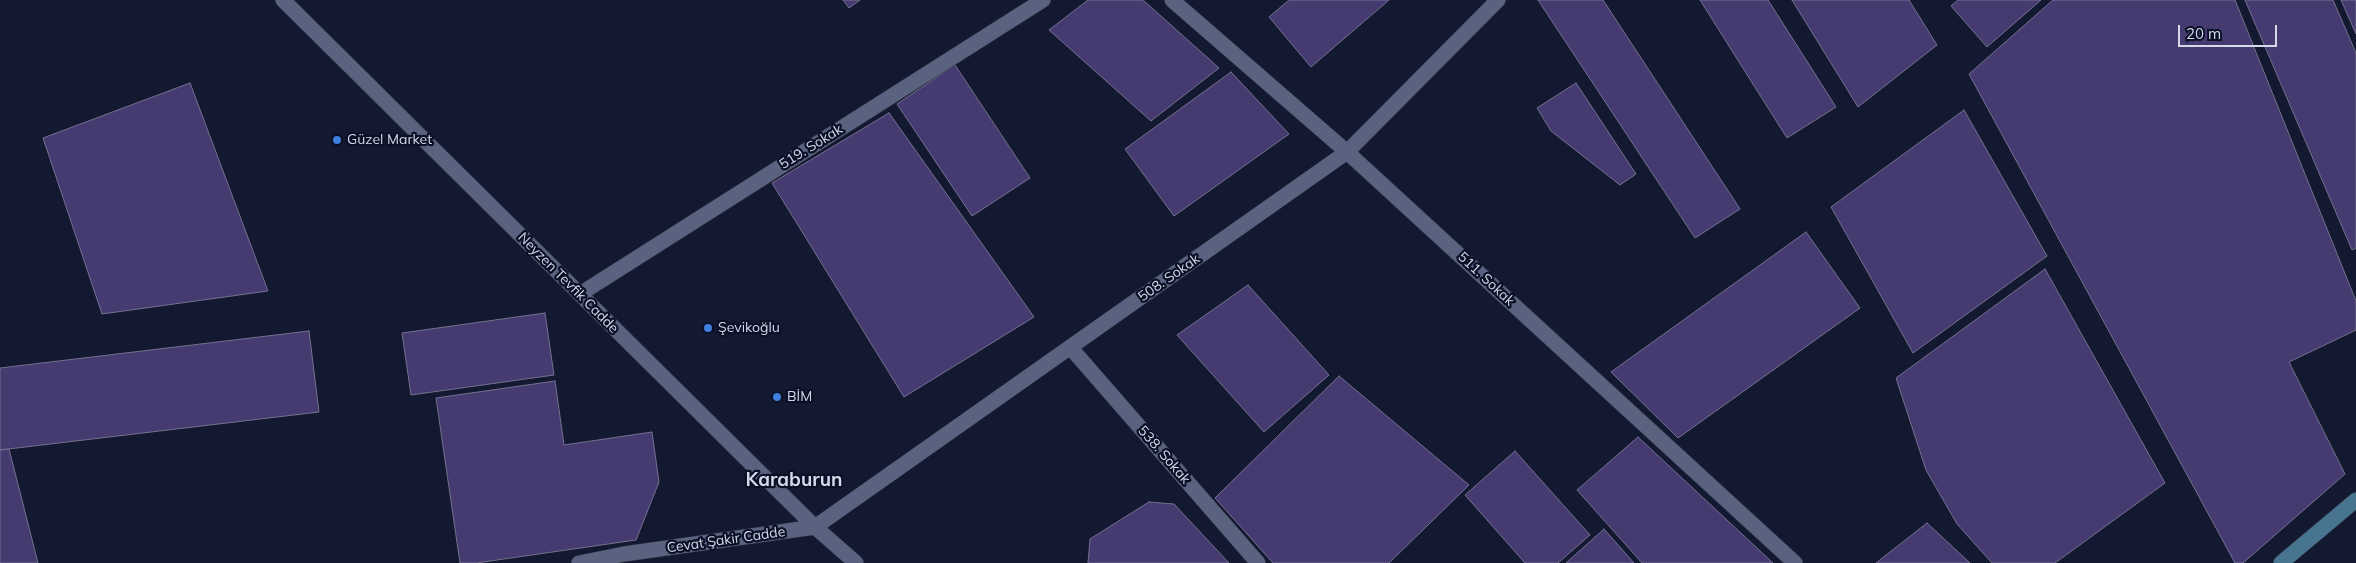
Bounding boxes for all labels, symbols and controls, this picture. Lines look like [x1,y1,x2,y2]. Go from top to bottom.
scale bar [2181,15,2280,47]
text: 20 m [2186,24,2221,43]
street label: 519. Sokak [776,121,846,173]
place label: Güzel Market [347,132,432,148]
marker: Güzel Market [331,134,343,146]
street label: Neyzen Tevfik Cadde [514,229,622,337]
street label: 511. Sokak [1454,248,1518,310]
street label: 508. Sokak [1135,251,1203,305]
place label: Şevikoğlu [718,320,780,336]
marker: Şevikoğlu [702,322,714,334]
place label: BİM [787,389,812,405]
marker: BİM [771,391,783,403]
street label: 538. Sokak [1134,423,1194,487]
district label: Karaburun [746,469,842,491]
street label: Cevat Şakir Cadde [666,523,786,557]

